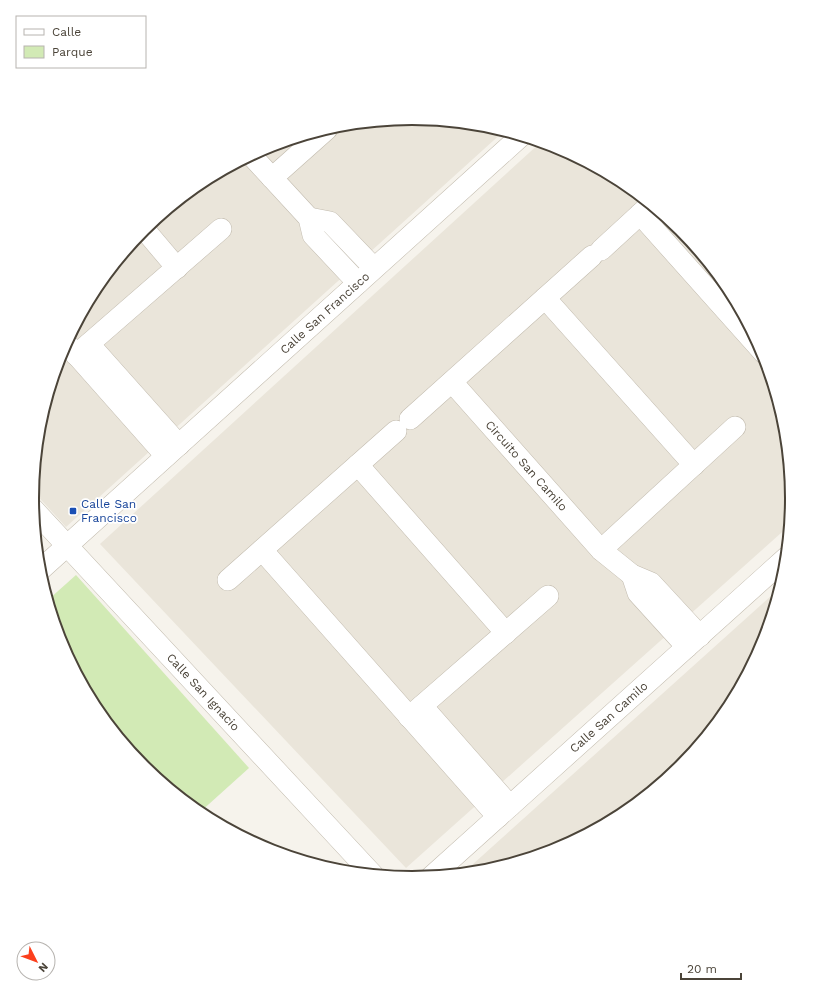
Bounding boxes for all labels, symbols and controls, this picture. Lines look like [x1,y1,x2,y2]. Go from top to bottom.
legend [16,16,146,68]
text: Calle [52,25,81,39]
text: Parque [52,45,93,59]
street label: Calle San Francisco [277,269,372,357]
street label: Circuito San Camilo [482,418,570,514]
place label: Calle San Francisco [81,497,137,525]
marker: Calle San Francisco [68,506,78,516]
street label: Calle San Ignacio [164,651,242,734]
street label: Calle San Camilo [567,679,651,756]
north arrow [16,941,56,981]
scale bar [681,955,741,981]
text: N [36,960,51,975]
text: 20 m [687,962,717,976]

